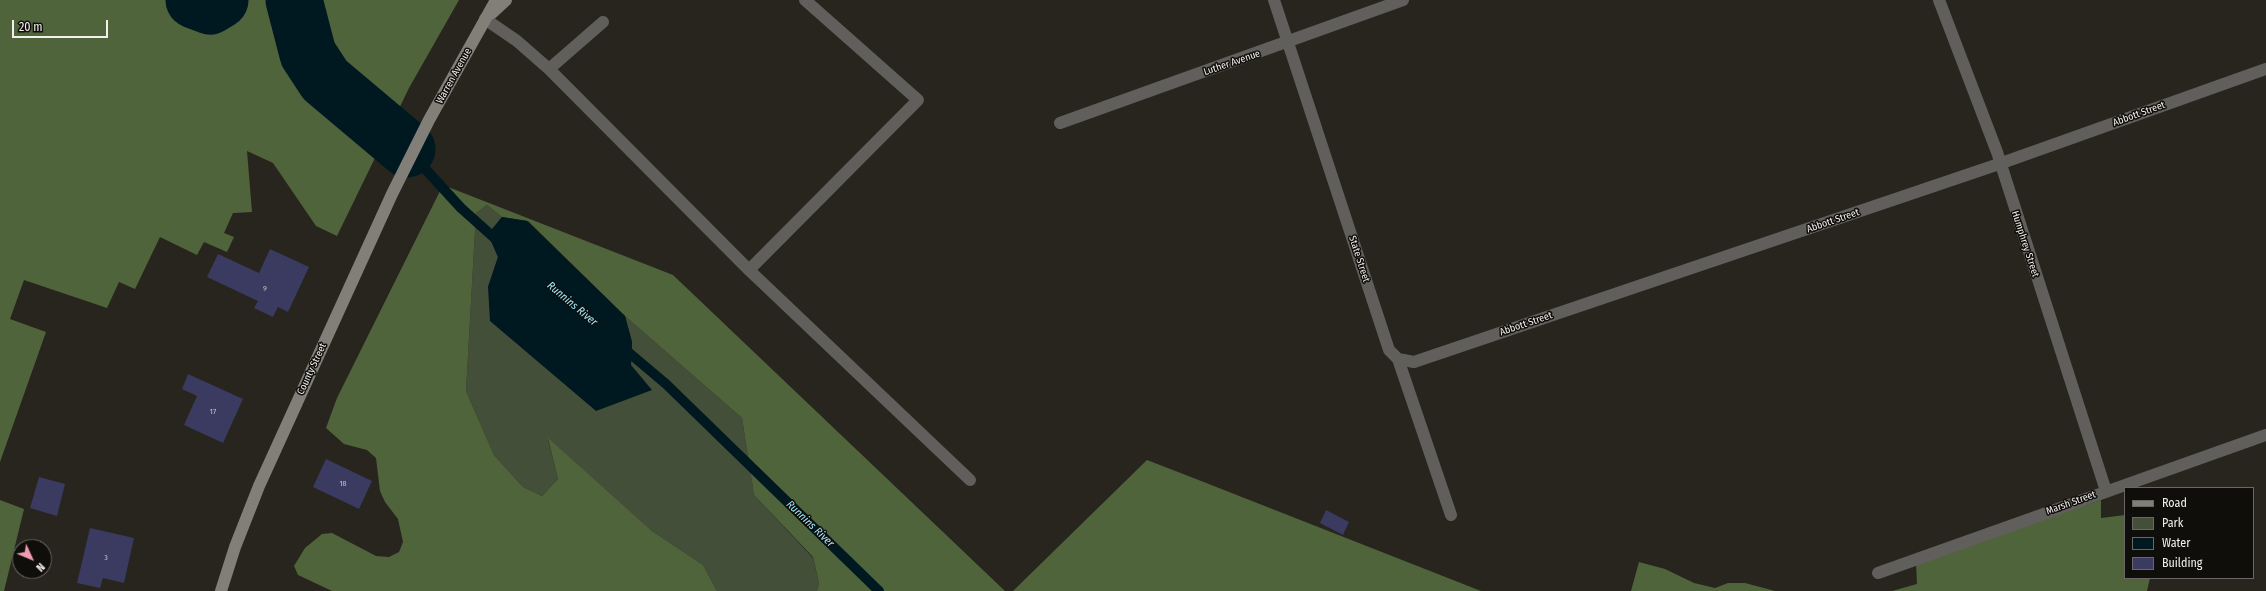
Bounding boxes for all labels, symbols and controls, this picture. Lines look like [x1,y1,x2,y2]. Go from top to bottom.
scale bar [14,12,110,38]
text: 20 m [19,20,43,34]
street label: Warren Avenue [434,46,474,106]
street label: Luther Avenue [1202,48,1262,78]
street label: Abbott Street [2111,99,2167,129]
street label: Abbott Street [1805,206,1861,236]
street label: Humphrey Street [2009,209,2041,279]
street label: State Street [1346,234,1372,284]
water label: Runnins River [544,279,600,329]
house number: 9 [263,284,267,294]
street label: Abbott Street [1498,309,1554,339]
street label: County Street [295,341,329,397]
house number: 17 [210,407,216,417]
house number: 18 [339,479,347,489]
legend [2124,487,2254,579]
street label: Marsh Street [2045,488,2097,518]
text: Road [2162,496,2187,510]
water label: Runnins River [783,498,837,550]
text: Park [2162,516,2183,530]
text: Water [2162,536,2190,550]
north arrow [12,539,52,579]
house number: 3 [104,553,108,563]
text: Building [2162,556,2202,570]
text: N [33,560,47,574]

